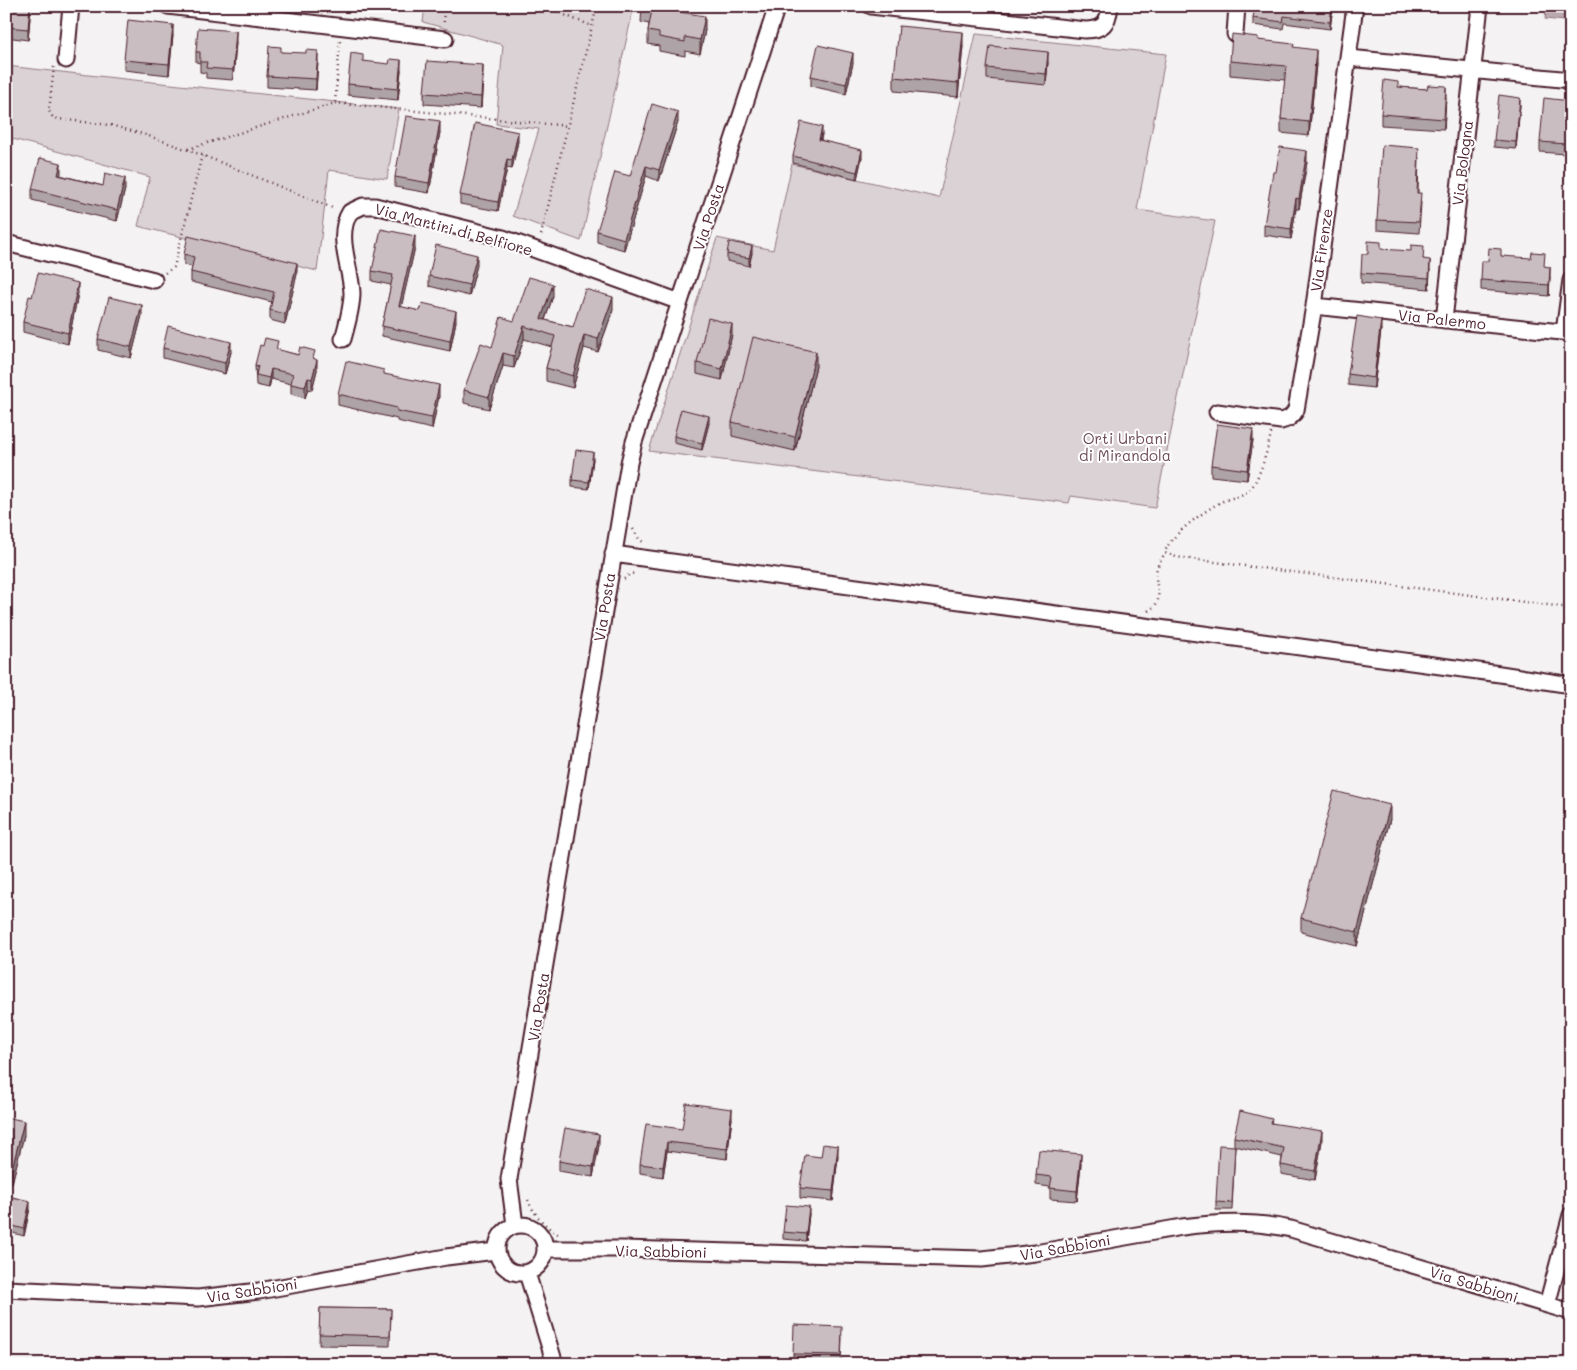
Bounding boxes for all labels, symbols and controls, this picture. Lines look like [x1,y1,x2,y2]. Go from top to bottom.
street label: Via Bologna [1447,119,1477,207]
street label: Via Posta [688,181,728,253]
street label: Via Martiri di Belfiore [373,198,535,260]
street label: Via Firenze [1305,207,1337,293]
street label: Via Palermo [1397,304,1487,334]
park label: Orti Urbani di Mirandola [1079,428,1171,465]
street label: Via Posta [589,571,619,643]
street label: Via Posta [523,971,553,1043]
street label: Via Sabbioni [1018,1229,1112,1265]
street label: Via Sabbioni [615,1240,707,1262]
street label: Via Sabbioni [1427,1261,1521,1307]
street label: Via Sabbioni [205,1273,299,1307]

